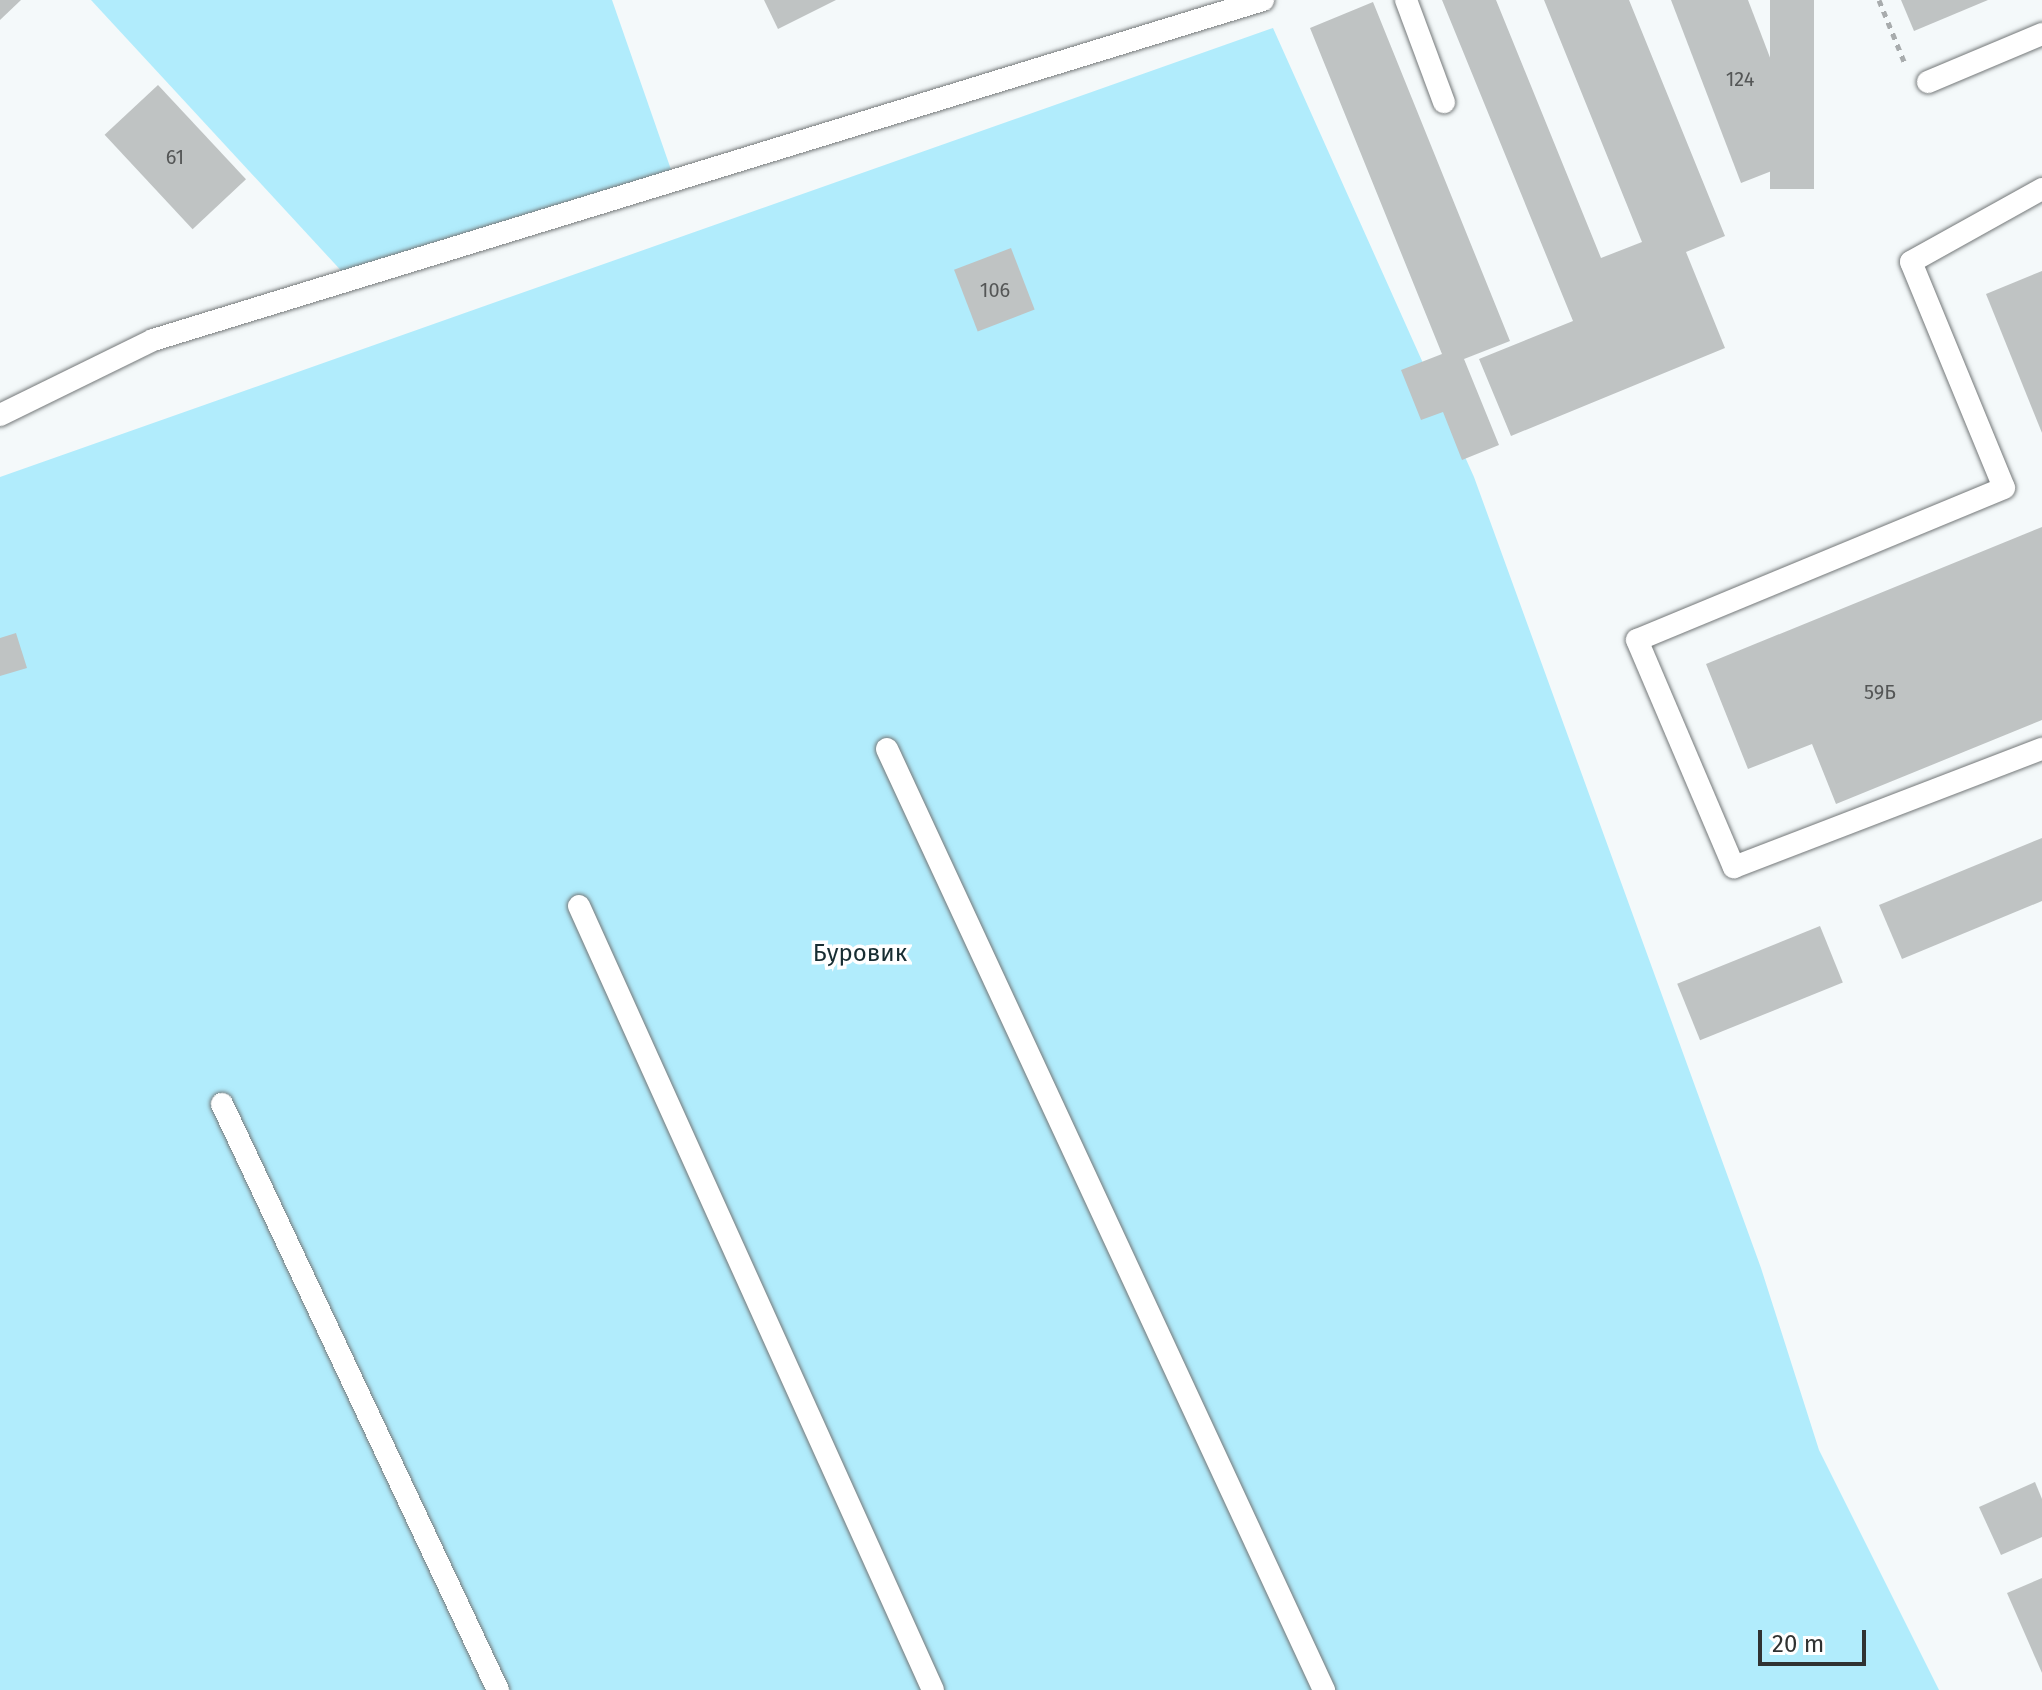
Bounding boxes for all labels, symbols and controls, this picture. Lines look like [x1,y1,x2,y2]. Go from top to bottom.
house number: 124 [1726,67,1754,91]
house number: 61 [166,145,184,169]
house number: 106 [980,278,1010,302]
house number: 59Б [1864,680,1896,704]
park label: Буровик [813,940,907,968]
scale bar [1762,1614,1870,1664]
text: 20 m [1772,1630,1824,1658]

